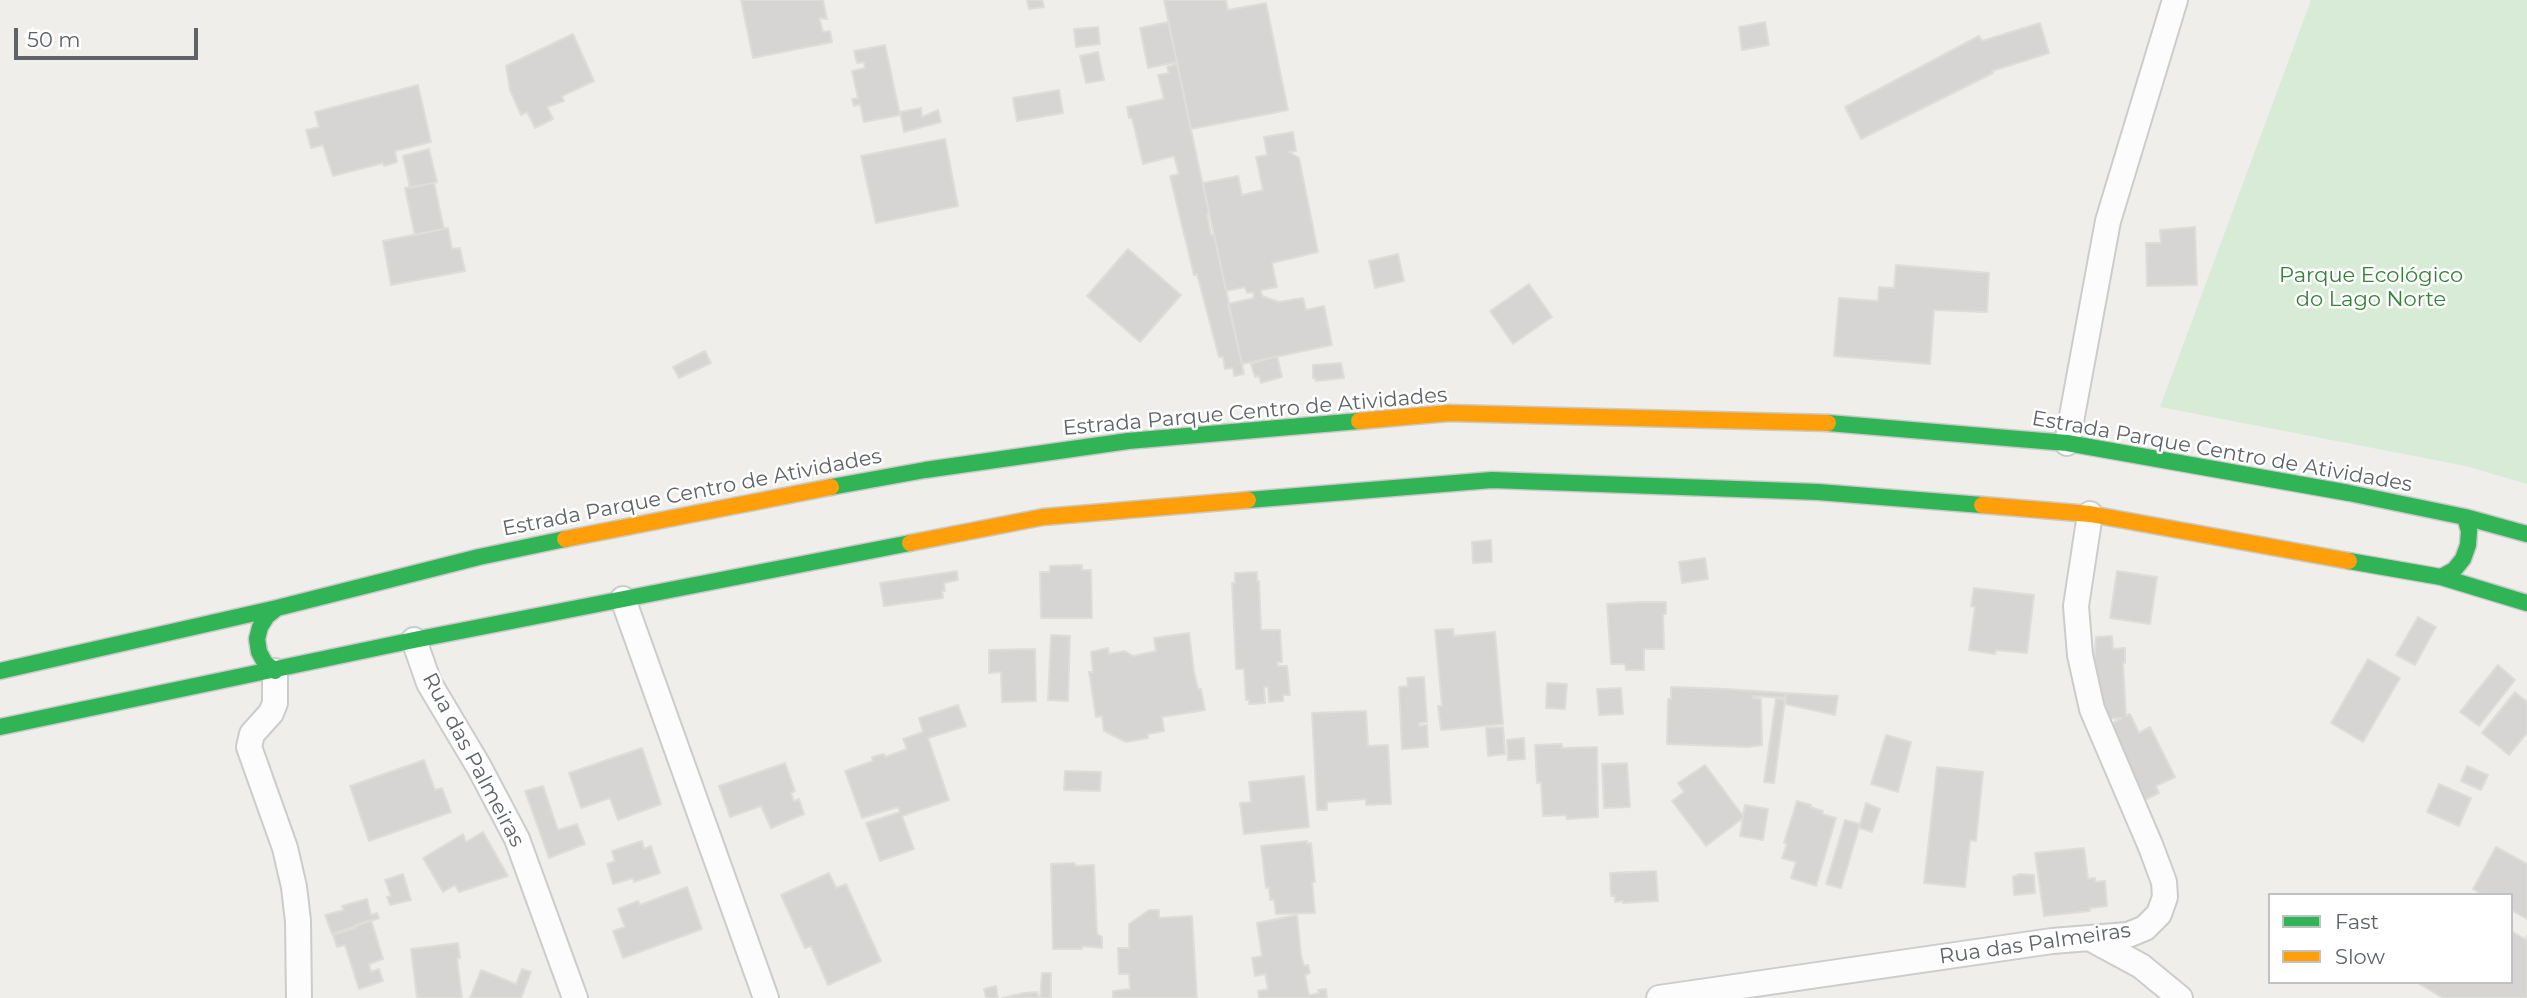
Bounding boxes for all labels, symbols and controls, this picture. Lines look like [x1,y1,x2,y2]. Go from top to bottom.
scale bar [18,14,201,58]
text: 50 m [27,27,81,52]
park label: Parque Ecológico do Lago Norte [2279,263,2463,313]
street label: Estrada Parque Centro de Atividades [1062,383,1448,441]
street label: Estrada Parque Centro de Atividades [2030,406,2414,498]
street label: Estrada Parque Centro de Atividades [500,444,884,542]
street label: Rua das Palmeiras [417,669,529,851]
legend [2268,893,2513,984]
text: Fast [2335,909,2379,934]
street label: Rua das Palmeiras [1938,918,2132,970]
text: Slow [2335,944,2385,969]

